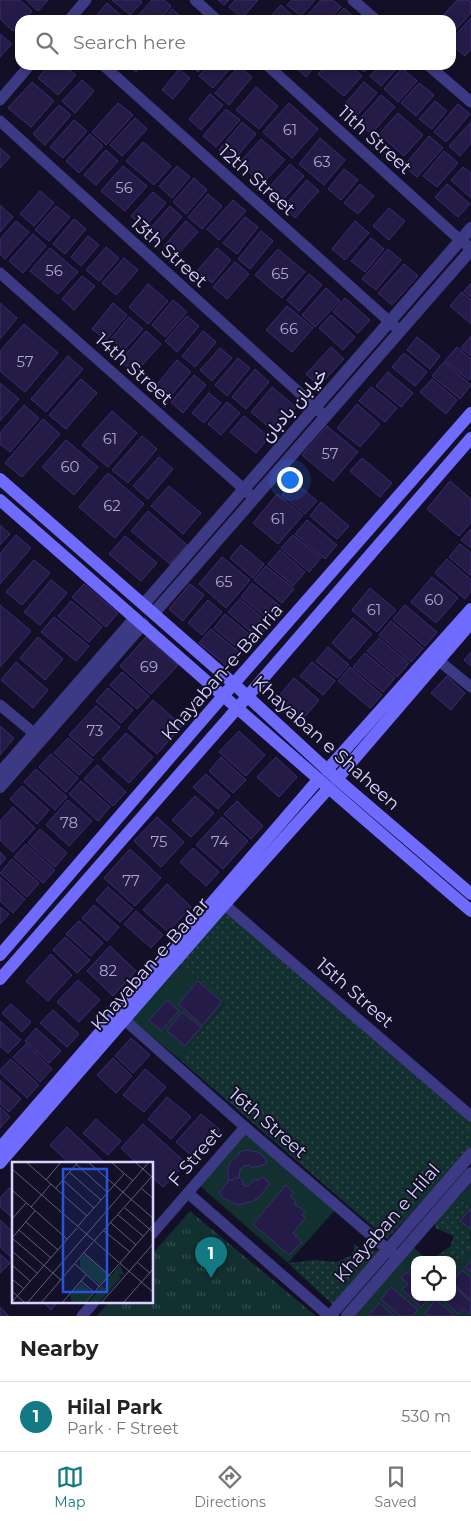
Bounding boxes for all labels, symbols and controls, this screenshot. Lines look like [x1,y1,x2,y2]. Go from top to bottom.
search box [15,15,456,70]
icon: search [33,29,61,57]
text: Search here [73,31,186,54]
street label: 11th Street [334,101,416,179]
house number: 61 [283,120,297,139]
street label: 12th Street [214,140,300,220]
house number: 63 [313,152,331,171]
house number: 56 [115,178,133,197]
street label: 13th Street [126,212,212,292]
house number: 56 [45,261,63,280]
house number: 65 [271,264,289,283]
house number: 66 [280,319,298,338]
street label: 14th Street [91,328,177,410]
house number: 57 [16,352,34,371]
street label: خیابان بادبان [256,363,332,447]
house number: 61 [103,429,117,448]
house number: 57 [321,444,339,463]
house number: 60 [60,457,80,476]
your location [277,467,303,493]
house number: 62 [103,496,121,515]
house number: 61 [271,509,285,528]
house number: 65 [215,572,233,591]
house number: 60 [424,590,444,609]
street label: Khayaban-e-Bahria [157,599,287,745]
house number: 61 [367,600,381,619]
house number: 69 [140,657,158,676]
street label: Khayaban e Shaheen [248,671,404,815]
house number: 73 [86,721,104,740]
house number: 78 [60,813,78,832]
house number: 75 [150,832,168,851]
house number: 74 [211,832,229,851]
house number: 77 [122,871,140,890]
street label: Khayaban-e-Badar [86,893,214,1035]
street label: 15th Street [312,953,398,1033]
house number: 82 [99,961,117,980]
street label: 16th Street [225,1083,311,1163]
street label: F Street [164,1123,226,1191]
street label: Khayaban e Hilal [329,1159,445,1287]
inset map [12,1162,154,1304]
pin: 1 [195,1237,227,1278]
map controls [411,1256,456,1301]
button: locate [411,1256,456,1301]
text: Nearby [20,1336,99,1361]
text: Hilal Park [67,1396,163,1419]
text: 1 [33,1407,39,1426]
text: 530 m [401,1407,451,1426]
text: Park · F Street [67,1419,179,1438]
tab: Map [54,1463,85,1511]
tab: Directions [194,1463,266,1511]
tab: Saved [375,1463,417,1511]

